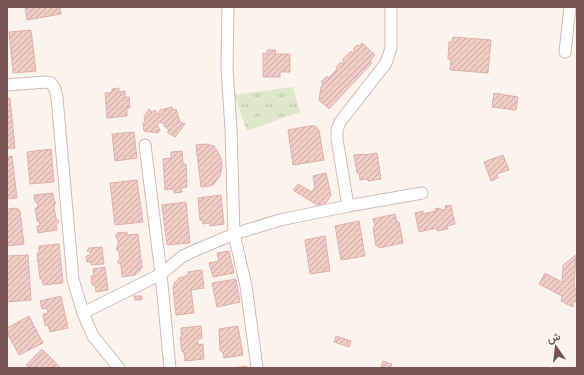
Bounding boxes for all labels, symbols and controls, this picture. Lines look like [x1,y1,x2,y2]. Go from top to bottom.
north arrow [536,327,576,367]
text: ش [546,330,562,346]

